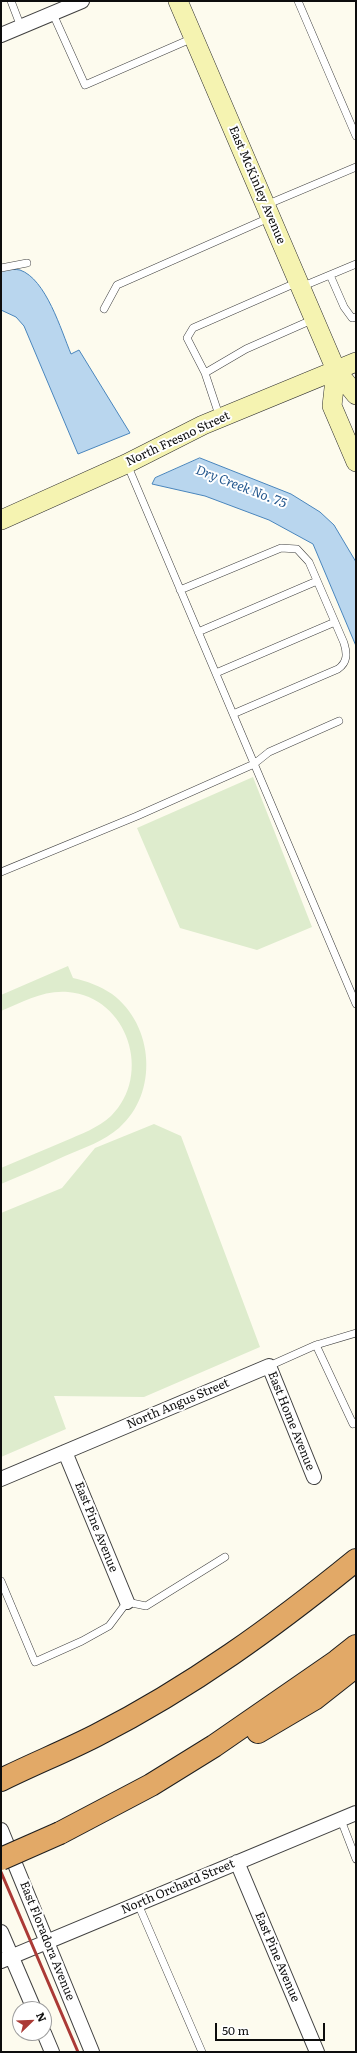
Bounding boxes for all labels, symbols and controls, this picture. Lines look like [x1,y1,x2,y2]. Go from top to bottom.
street label: East McKinley Avenue [226,124,288,246]
street label: North Fresno Street [124,409,232,469]
water label: Dry Creek No. 75 [193,462,289,512]
street label: East Home Avenue [265,1369,317,1473]
street label: North Angus Street [124,1376,232,1432]
street label: East Pine Avenue [71,1480,121,1574]
street label: North Orchard Street [119,1857,237,1917]
street label: East Floradora Avenue [16,1879,78,2003]
street label: East Pine Avenue [252,1910,302,2004]
north arrow [12,2001,52,2041]
text: N [33,2009,51,2024]
scale bar [217,2015,327,2041]
text: 50 m [222,2021,249,2039]

